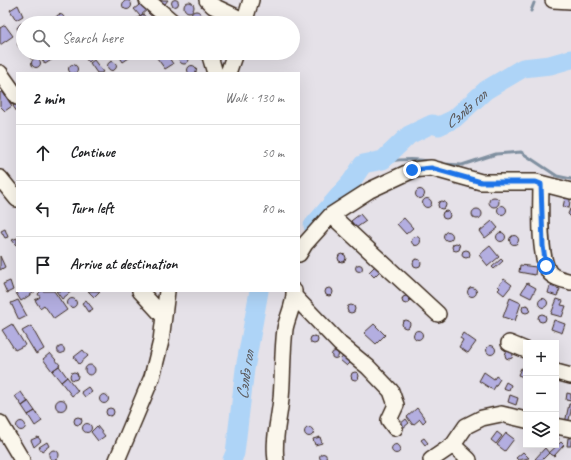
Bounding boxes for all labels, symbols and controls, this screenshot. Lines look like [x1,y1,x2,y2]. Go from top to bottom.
search box [16,16,300,60]
icon: search [30,27,52,49]
text: Search here [62,29,123,48]
water label: Сэлбэ гол [442,83,493,132]
text: 2 min [32,88,65,109]
text: Walk · 130 m [225,90,284,106]
icon: ahead [32,142,54,164]
text: Continue [70,143,115,162]
text: 50 m [262,145,284,161]
route end [403,161,421,179]
icon: left [32,198,54,220]
text: Turn left [70,199,113,218]
text: 80 m [262,201,284,217]
icon: arrive [32,254,54,276]
text: Arrive at destination [70,255,177,274]
route start [537,257,555,275]
map controls [523,340,559,448]
button: + [523,340,559,376]
water label: Сэлбэ гол [231,346,259,401]
button: − [523,376,559,412]
button: layers [523,412,559,448]

